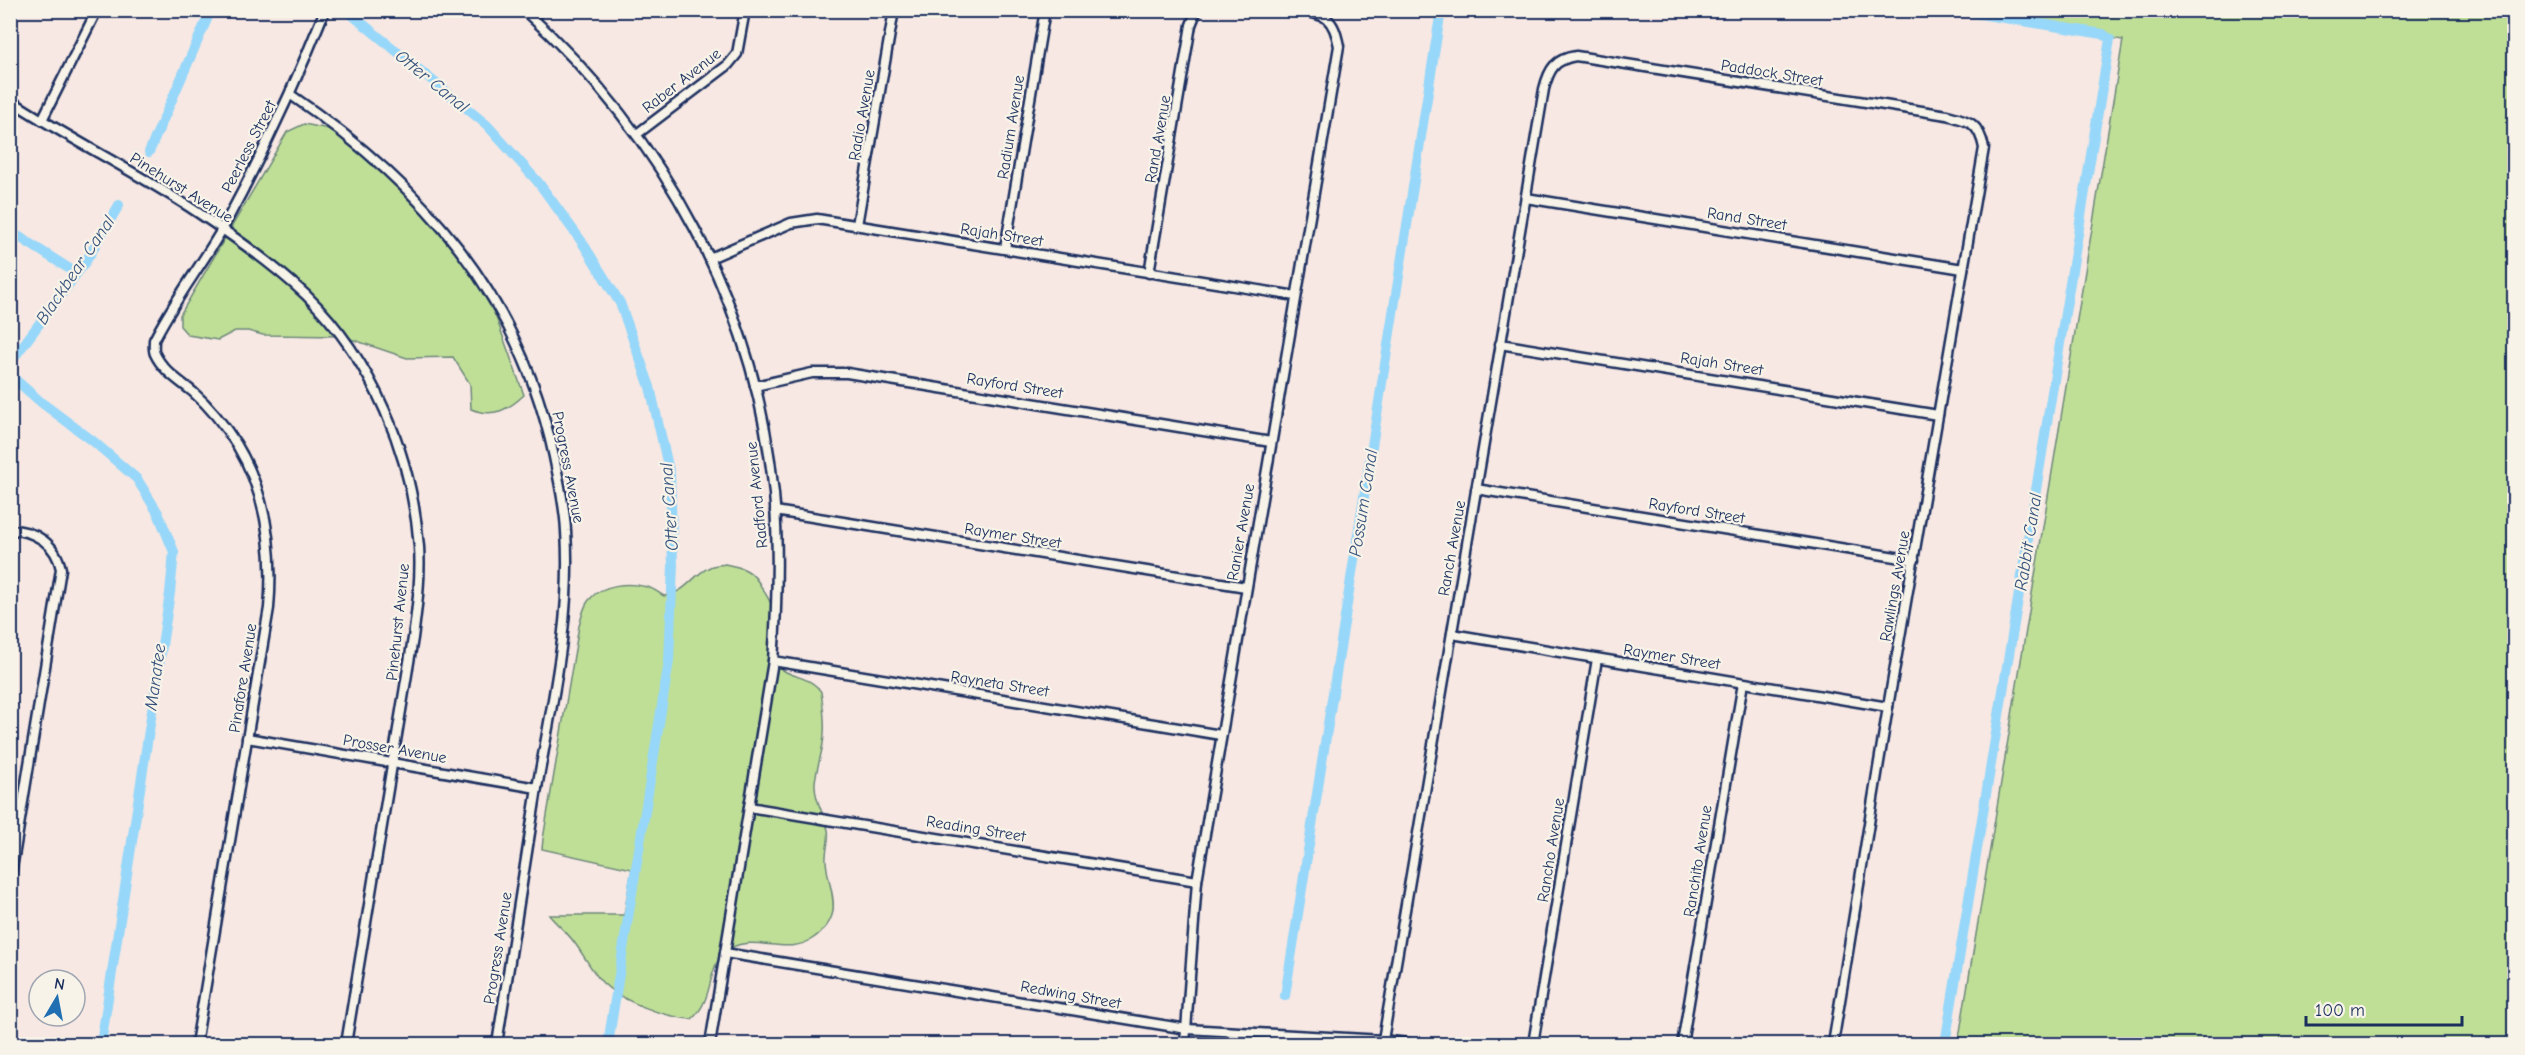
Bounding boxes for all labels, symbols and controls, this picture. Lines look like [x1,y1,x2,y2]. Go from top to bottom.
water label: Otter Canal [391,45,473,118]
street label: Raber Avenue [639,45,724,117]
street label: Paddock Street [1720,56,1824,90]
street label: Radio Avenue [845,68,879,162]
street label: Radium Avenue [994,74,1028,181]
street label: Rand Avenue [1141,94,1175,185]
street label: Peerless Street [218,97,280,196]
street label: Pinehurst Avenue [127,149,236,227]
street label: Rand Street [1706,204,1788,234]
water label: Blackbear Canal [31,211,120,329]
street label: Rajah Street [959,220,1045,250]
street label: Rajah Street [1679,349,1765,379]
street label: Rayford Street [965,369,1065,403]
street label: Progress Avenue [548,410,588,525]
street label: Radford Avenue [742,441,772,549]
water label: Possum Canal [1345,447,1382,558]
water label: Otter Canal [656,461,683,552]
street label: Ranier Avenue [1224,482,1258,582]
water label: Rabbit Canal [2010,491,2047,592]
street label: Rayford Street [1647,494,1747,528]
street label: Ranch Avenue [1435,499,1469,597]
street label: Raymer Street [963,519,1063,553]
street label: Rawlings Avenue [1876,529,1914,643]
street label: Pinehurst Avenue [383,563,413,682]
street label: Pinafore Avenue [225,622,261,734]
street label: Raymer Street [1622,640,1722,674]
water label: Manatee [140,642,171,713]
street label: Rayneta Street [949,667,1051,701]
street label: Prosser Avenue [342,731,448,767]
street label: Rancho Avenue [1534,797,1568,904]
street label: Ranchito Avenue [1680,804,1716,918]
street label: Reading Street [925,812,1027,846]
street label: Progress Avenue [480,891,516,1006]
north arrow [27,968,87,1028]
text: N [53,974,66,994]
street label: Redwing Street [1019,977,1123,1013]
scale bar [2306,989,2462,1027]
text: 100 m [2315,1000,2365,1021]

